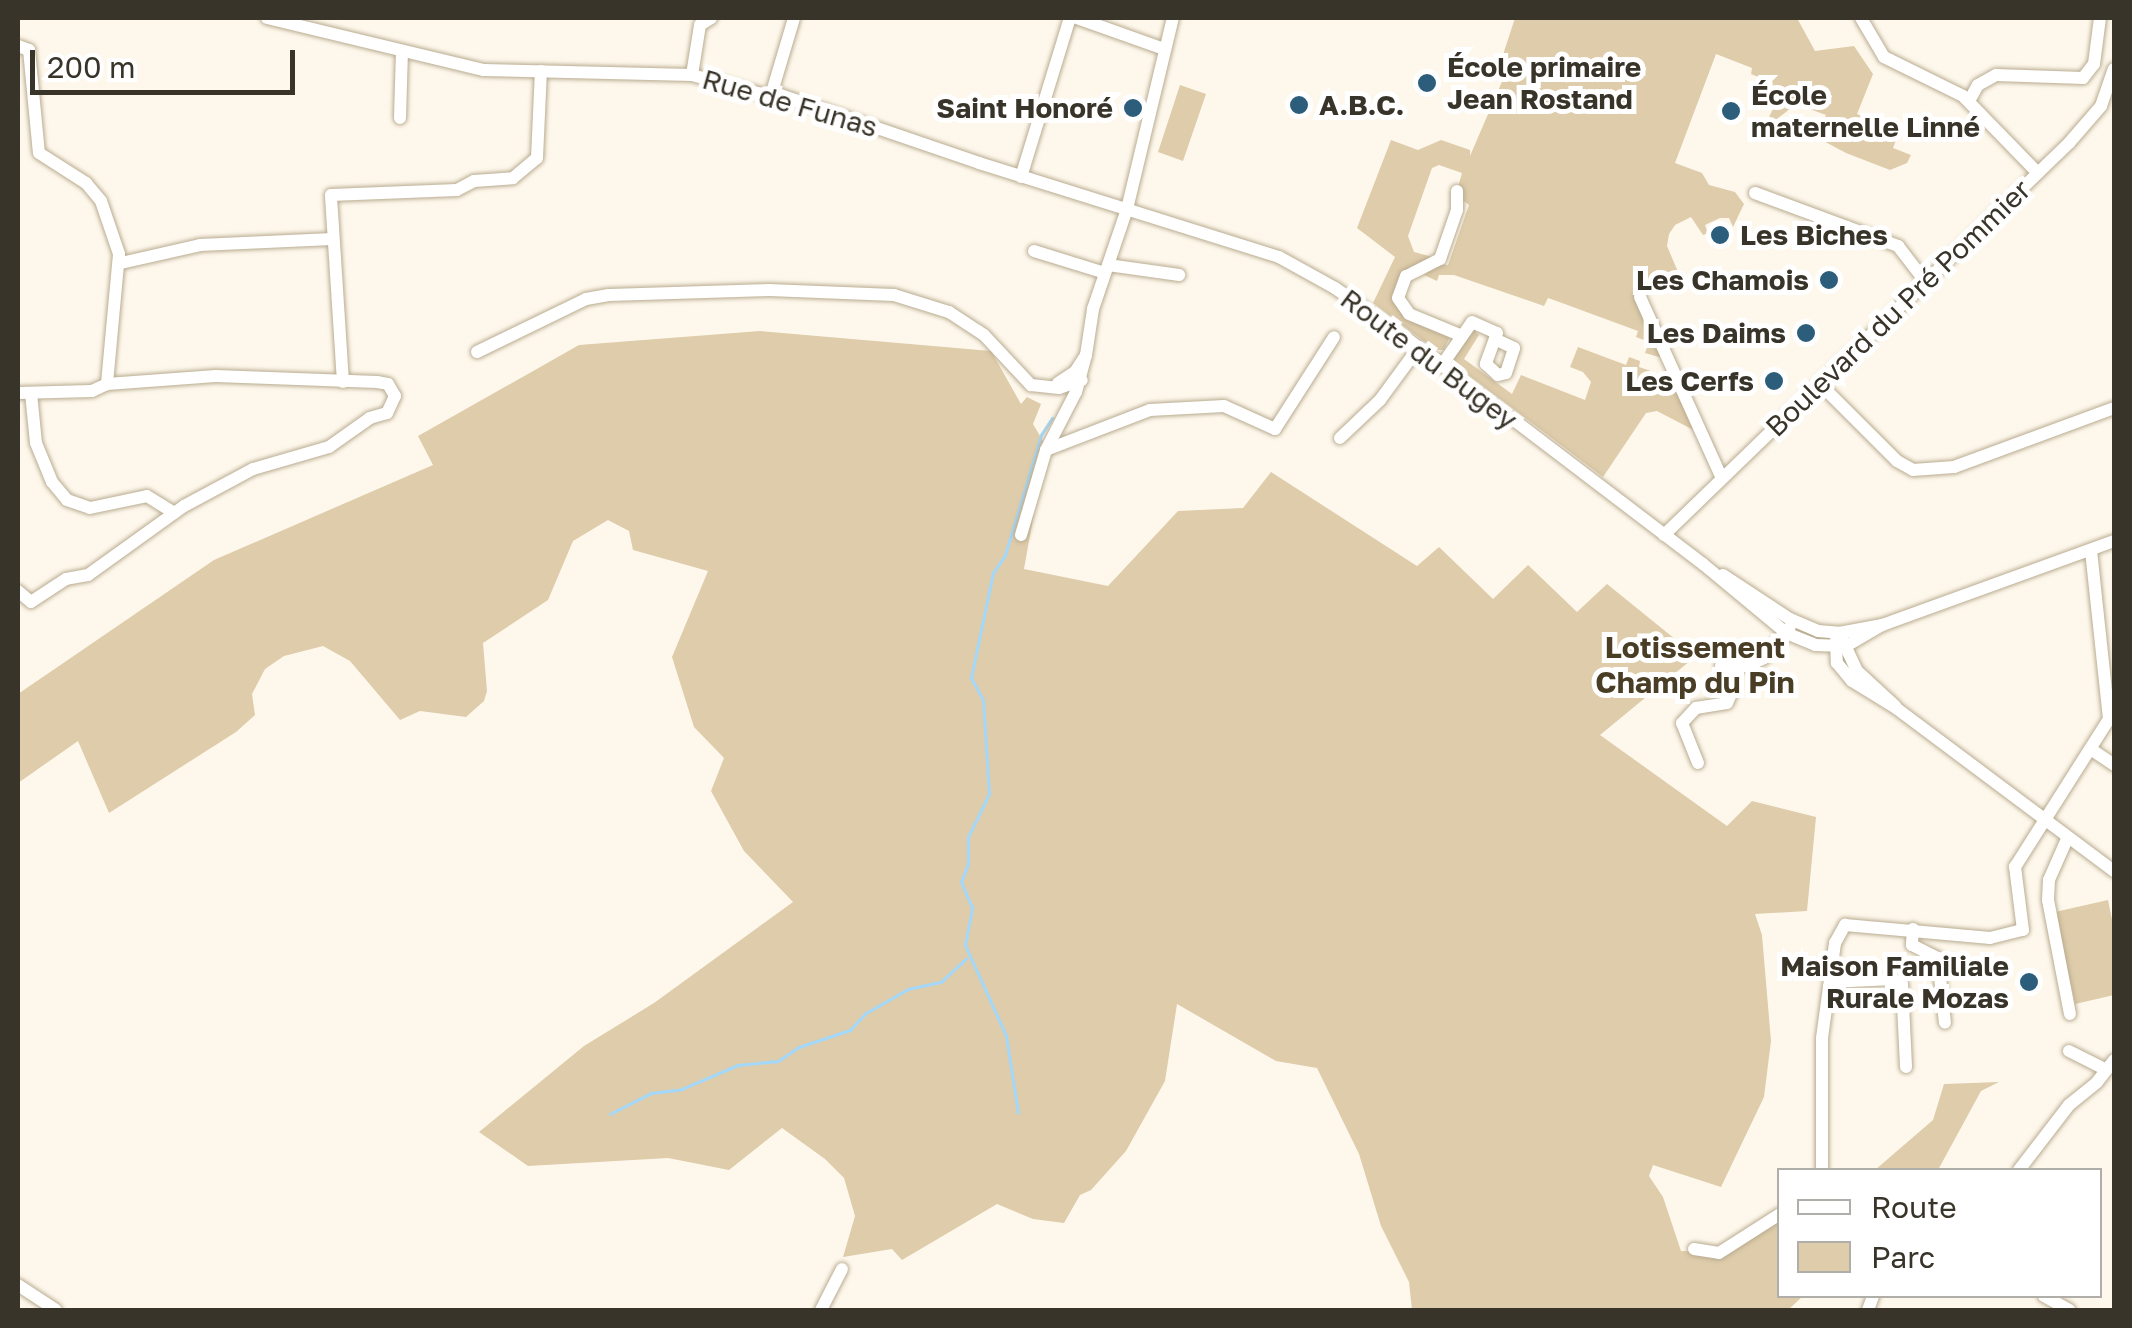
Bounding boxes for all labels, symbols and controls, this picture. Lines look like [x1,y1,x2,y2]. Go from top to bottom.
scale bar [35,30,300,92]
text: 200 m [47,49,136,85]
place label: École primaire Jean Rostand [1447,50,1641,116]
street label: Rue de Funas [699,62,881,144]
marker: École primaire Jean Rostand [1416,72,1438,94]
place label: École maternelle Linné [1751,78,1980,144]
place label: A.B.C. [1319,88,1404,122]
place label: Saint Honoré [936,91,1113,125]
marker: A.B.C. [1288,94,1310,116]
marker: Saint Honoré [1122,97,1144,119]
marker: École maternelle Linné [1720,100,1742,122]
street label: Boulevard du Pré Pommier [1759,173,2037,443]
place label: Les Biches [1740,218,1888,252]
marker: Les Biches [1709,224,1731,246]
place label: Les Chamois [1636,263,1809,297]
marker: Les Chamois [1818,269,1840,291]
street label: Route du Bugey [1334,282,1524,436]
place label: Les Daims [1647,316,1786,350]
marker: Les Daims [1795,322,1817,344]
place label: Les Cerfs [1625,364,1754,398]
marker: Les Cerfs [1763,370,1785,392]
district label: Lotissement Champ du Pin [1595,629,1795,700]
place label: Maison Familiale Rurale Mozas [1780,949,2009,1015]
marker: Maison Familiale Rurale Mozas [2018,971,2040,993]
legend [1777,1168,2102,1298]
text: Route [1871,1189,1957,1225]
text: Parc [1871,1239,1935,1275]

